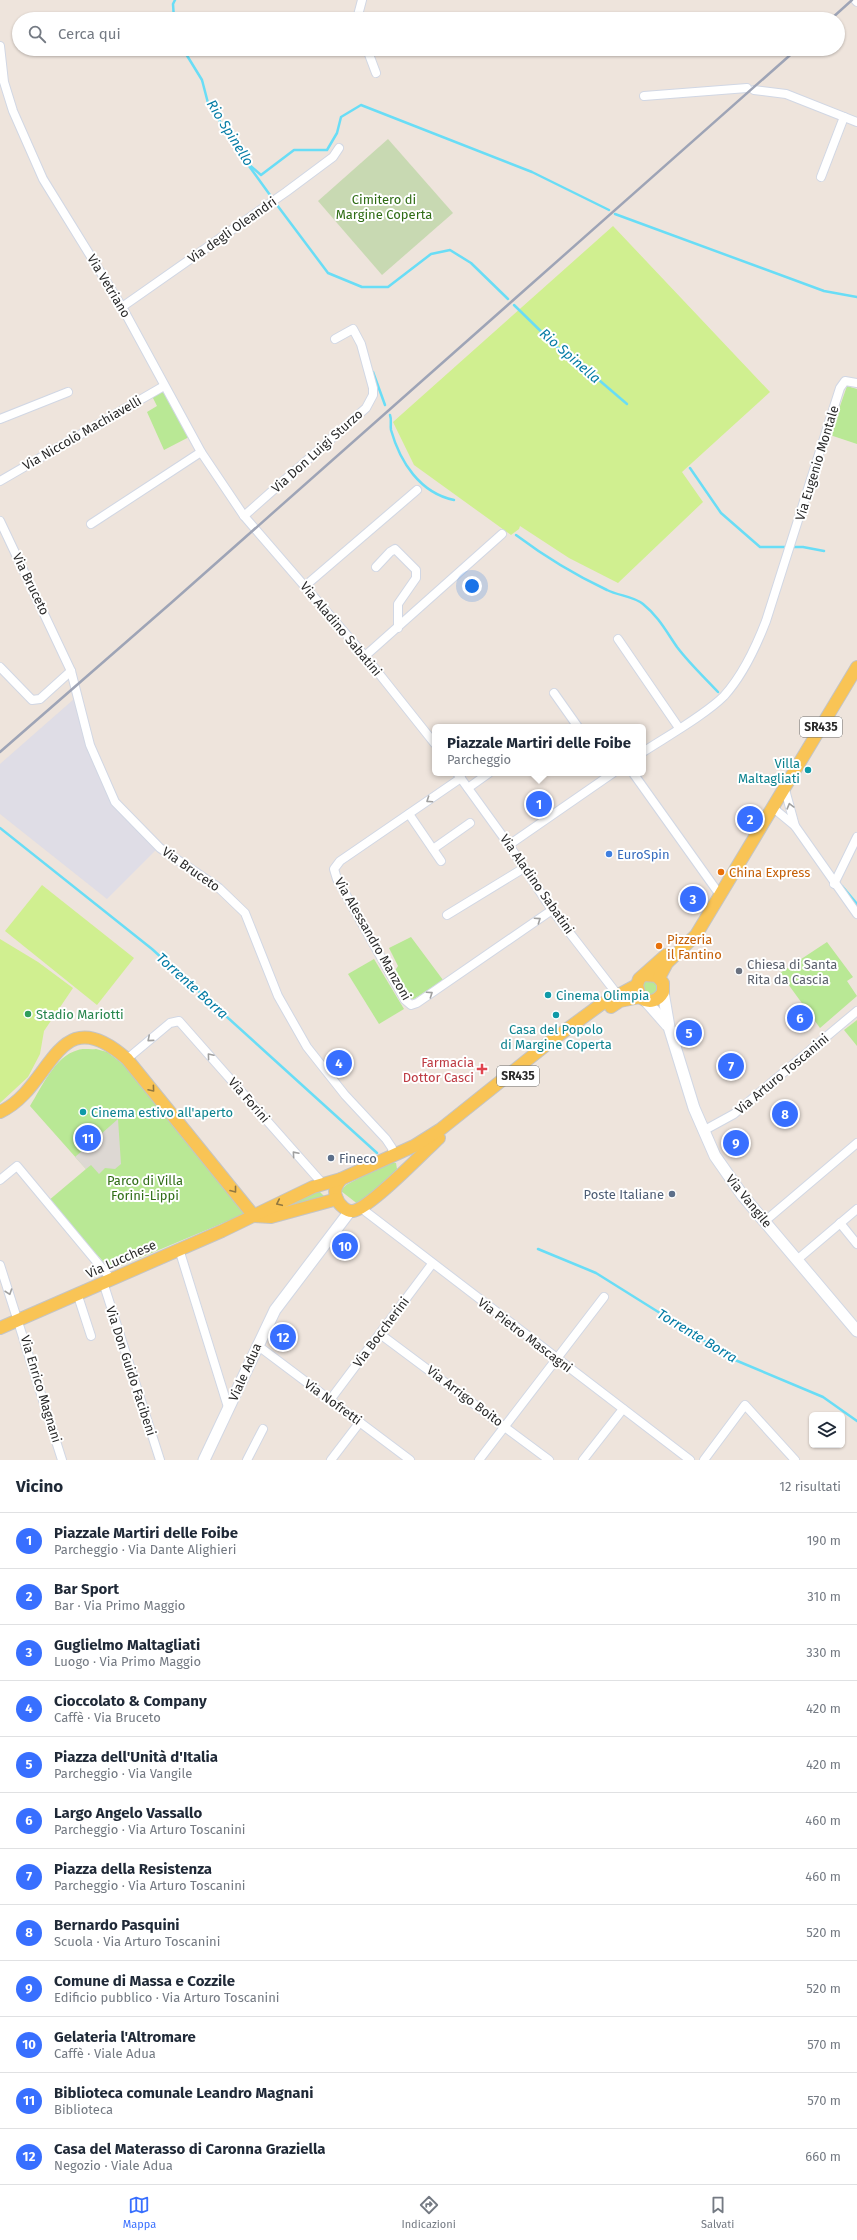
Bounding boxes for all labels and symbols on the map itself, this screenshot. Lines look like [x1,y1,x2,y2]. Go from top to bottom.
water label: Rio Spinello [203,97,257,169]
park label: Cimitero di Margine Coperta [336,192,432,222]
street label: Via degli Oleandri [185,194,279,266]
street label: Via Vetriano [84,252,134,320]
water label: Rio Spinella [536,325,604,387]
street label: Via Niccolò Machiavelli [20,393,144,473]
street label: Via Eugenio Montale [792,404,842,522]
street label: Via Don Luigi Sturzo [268,406,366,496]
street label: Via Bruceto [10,551,52,617]
your location [462,576,482,596]
street label: Via Aladino Sabatini [297,579,385,679]
road number: SR435 [800,717,842,737]
place label: Villa Maltagliati [738,756,800,786]
marker: Villa Maltagliati [803,765,813,775]
pin: 1 [526,789,552,819]
one-way arrow [426,795,433,803]
one-way arrow [786,802,794,809]
pin: 2 [737,804,763,834]
street label: Via Aladino Sabatini [497,831,577,937]
street label: Via Bruceto [159,844,223,894]
place label: EuroSpin [617,847,670,862]
marker: EuroSpin [604,849,614,859]
place label: China Express [729,865,810,880]
marker: China Express [716,867,726,877]
street label: Via Alessandro Manzoni [332,875,414,1003]
pin: 3 [680,884,706,914]
one-way arrow [534,917,541,925]
place label: Pizzeria il Fantino [667,932,722,962]
marker: Pizzeria il Fantino [654,941,664,951]
water label: Torrente Borra [153,949,231,1023]
place label: Chiesa di Santa Rita da Cascia [747,957,837,987]
marker: Chiesa di Santa Rita da Cascia [734,966,744,976]
place label: Cinema Olimpia [556,988,649,1003]
marker: Cinema Olimpia [543,990,553,1000]
one-way arrow [426,992,433,999]
pin: 6 [787,1003,813,1033]
place label: Stadio Mariotti [36,1007,124,1022]
marker: Stadio Mariotti [23,1009,33,1019]
marker: Casa del Popolo di Margine Coperta [551,1010,561,1020]
pin: 5 [676,1018,702,1048]
place label: Casa del Popolo di Margine Coperta [500,1022,612,1052]
street label: Via Arturo Toscanini [732,1031,832,1117]
one-way arrow [147,1035,155,1042]
pin: 4 [326,1048,352,1078]
pin: 7 [718,1051,744,1081]
one-way arrow [208,1053,215,1060]
place label: Farmacia Dottor Casci [403,1055,474,1085]
marker: Farmacia Dottor Casci [477,1064,487,1074]
road number: SR435 [497,1066,539,1086]
street label: Via Forini [225,1074,273,1126]
one-way arrow [147,1085,154,1092]
pin: 8 [772,1099,798,1129]
place label: Cinema estivo all'aperto [91,1105,233,1120]
marker: Cinema estivo all'aperto [78,1107,88,1117]
pin: 11 [75,1123,101,1153]
pin: 9 [723,1128,749,1158]
place label: Fineco [339,1151,377,1166]
one-way arrow [293,1152,300,1159]
marker: Fineco [326,1153,336,1163]
street label: Via Vangile [723,1171,775,1231]
park label: Parco di Villa Forini-Lippi [107,1173,183,1203]
one-way arrow [229,1186,236,1193]
place label: Poste Italiane [584,1187,664,1202]
marker: Poste Italiane [667,1189,677,1199]
one-way arrow [275,1198,283,1206]
pin: 10 [332,1231,358,1261]
street label: Via Lucchese [84,1237,158,1281]
one-way arrow [5,1288,13,1295]
street label: Via Boccherini [350,1294,412,1370]
street label: Via Pietro Mascagni [475,1295,575,1375]
street label: Via Don Guido Facibeni [103,1304,159,1438]
water label: Torrente Borra [654,1305,740,1367]
pin: 12 [270,1322,296,1352]
street label: Via Enrico Magnani [18,1334,64,1444]
street label: Viale Adua [226,1341,264,1403]
street label: Via Arrigo Boito [424,1363,506,1429]
street label: Via Nofretti [301,1376,365,1428]

